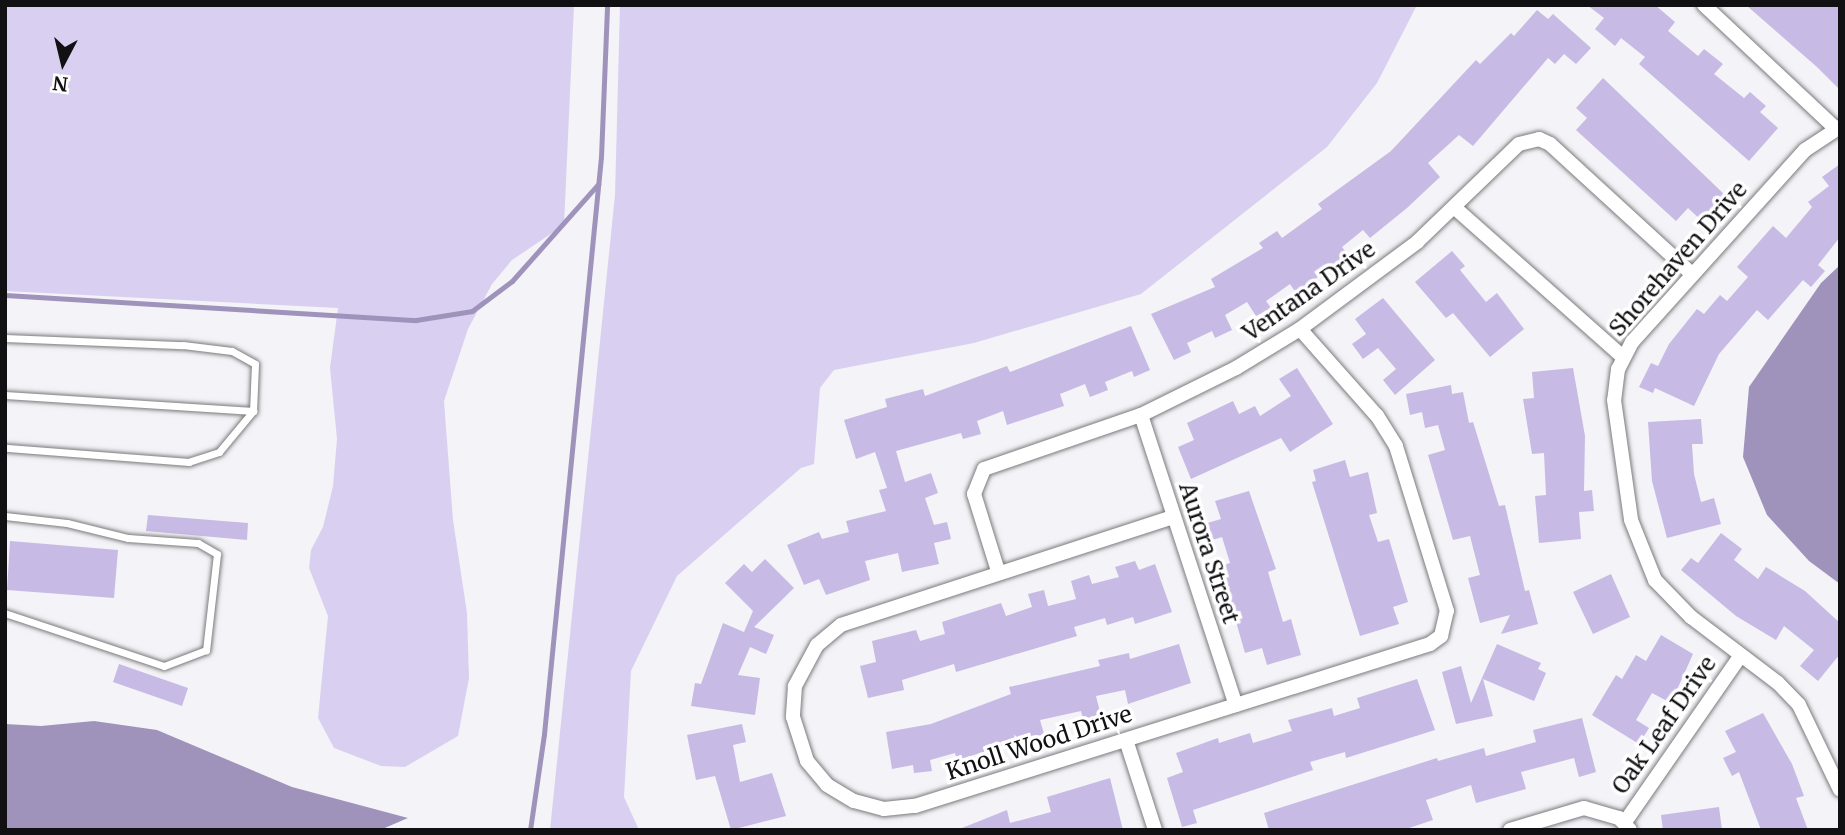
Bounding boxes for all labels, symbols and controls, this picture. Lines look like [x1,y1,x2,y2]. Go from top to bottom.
north arrow [28,28,98,98]
text: N [52,71,69,97]
street label: Shorehaven Drive [1603,176,1753,342]
street label: Ventana Drive [1238,235,1380,347]
street label: Aurora Street [1173,479,1245,627]
street label: Oak Leaf Drive [1606,651,1722,799]
street label: Knoll Wood Drive [943,700,1135,786]

